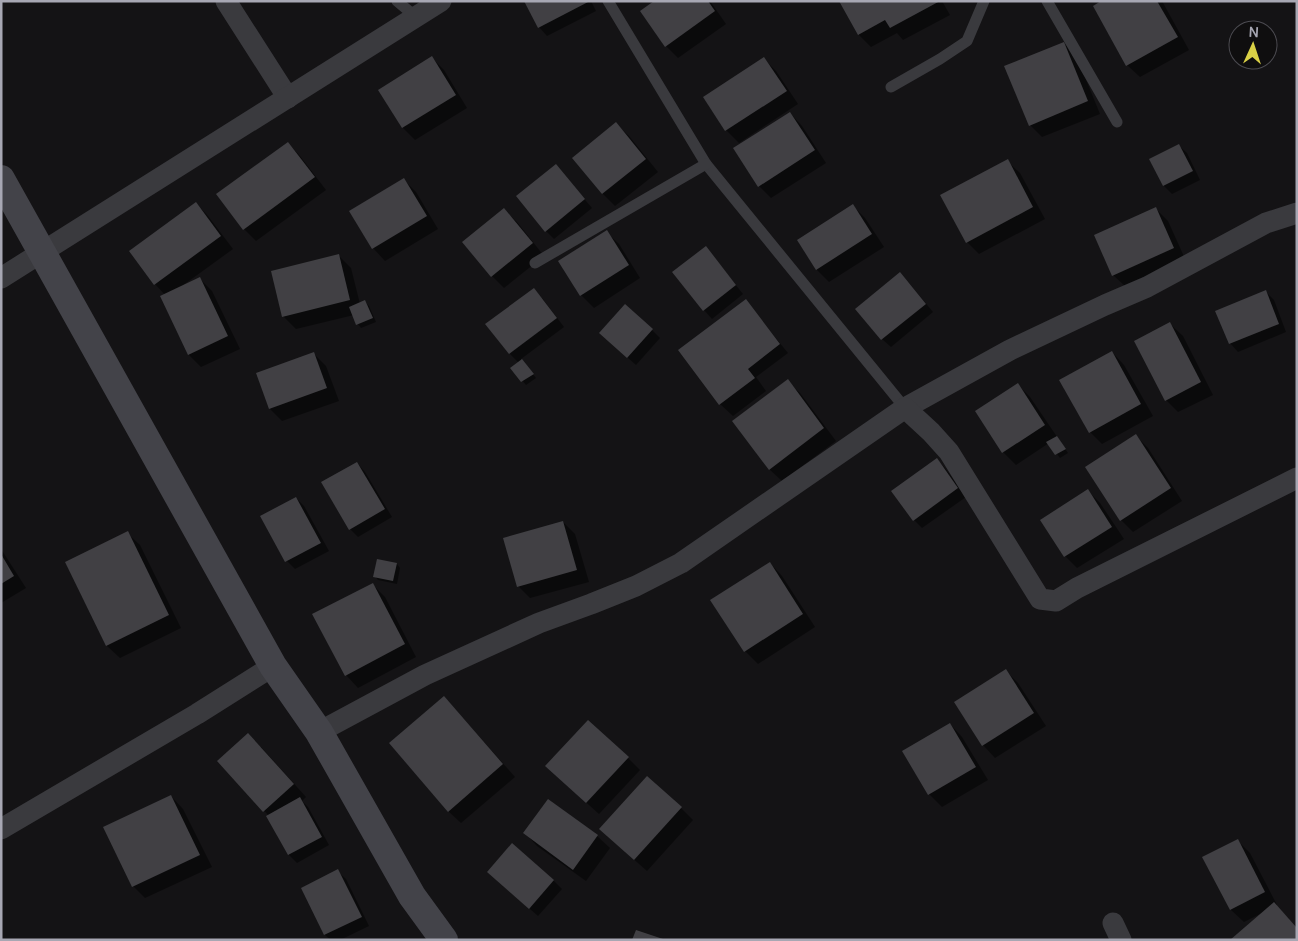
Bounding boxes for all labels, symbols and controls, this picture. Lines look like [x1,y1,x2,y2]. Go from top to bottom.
north arrow [1228,20,1278,70]
text: N [1248,22,1259,41]

